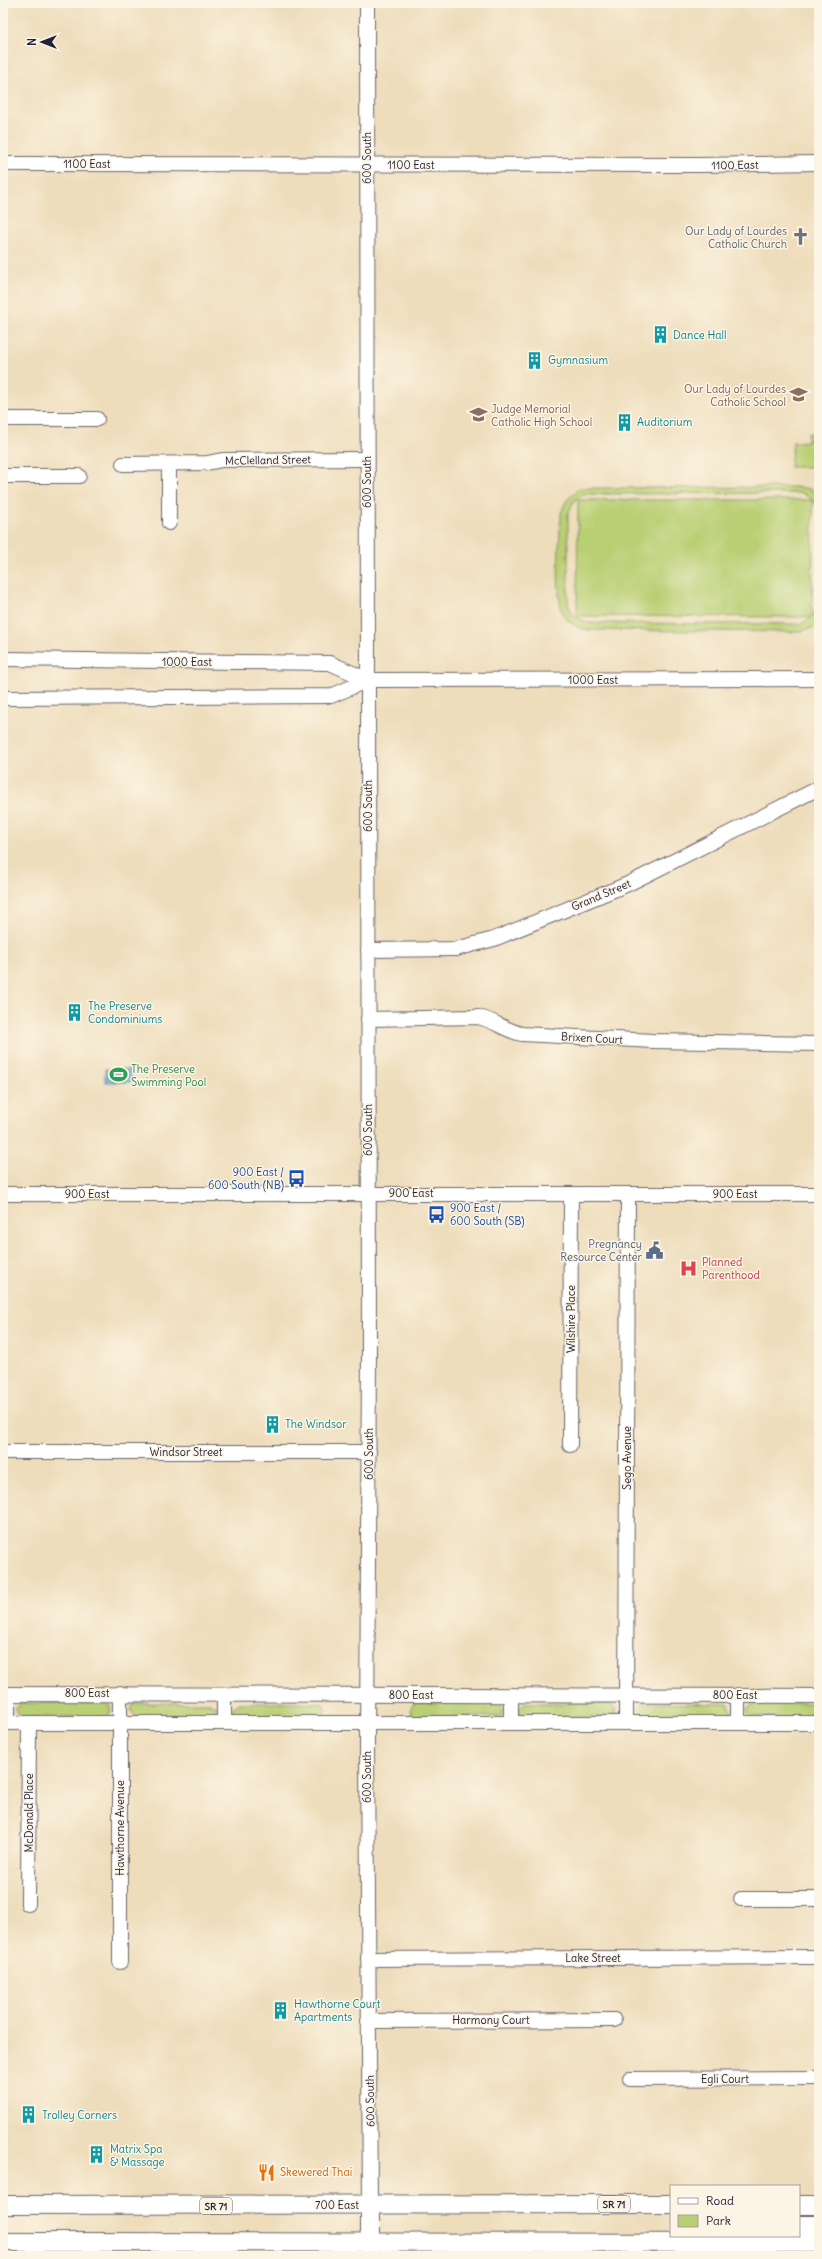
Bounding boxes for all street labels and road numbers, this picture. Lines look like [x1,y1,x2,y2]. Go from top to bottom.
street label: 600 South [360,132,374,184]
street label: 1100 East [63,157,111,171]
street label: 1100 East [387,158,435,172]
street label: 1100 East [711,158,759,172]
street label: McClelland Street [225,452,311,468]
street label: 600 South [360,456,374,508]
street label: 1000 East [162,655,212,669]
street label: 1000 East [568,673,618,687]
street label: 600 South [361,780,375,832]
street label: Grand Street [569,876,633,914]
street label: Brixen Court [561,1029,624,1047]
street label: 600 South [361,1104,375,1156]
street label: 900 East [389,1186,434,1200]
street label: 900 East [65,1187,110,1201]
street label: 900 East [713,1187,758,1201]
street label: Wilshire Place [564,1285,578,1353]
street label: Sego Avenue [620,1426,634,1490]
street label: 600 South [362,1428,376,1480]
street label: Windsor Street [150,1445,223,1459]
street label: 800 East [65,1686,110,1700]
street label: 800 East [389,1688,434,1702]
street label: 800 East [713,1688,758,1702]
street label: 600 South [360,1751,374,1803]
street label: McDonald Place [22,1773,36,1853]
street label: Hawthorne Avenue [113,1780,127,1876]
street label: Lake Street [565,1951,621,1965]
street label: Harmony Court [452,2013,530,2027]
street label: Egli Court [701,2072,749,2086]
street label: 600 South [363,2075,377,2127]
road number: SR 71 [598,2196,630,2212]
road number: SR 71 [200,2198,232,2214]
street label: 700 East [315,2198,359,2212]

